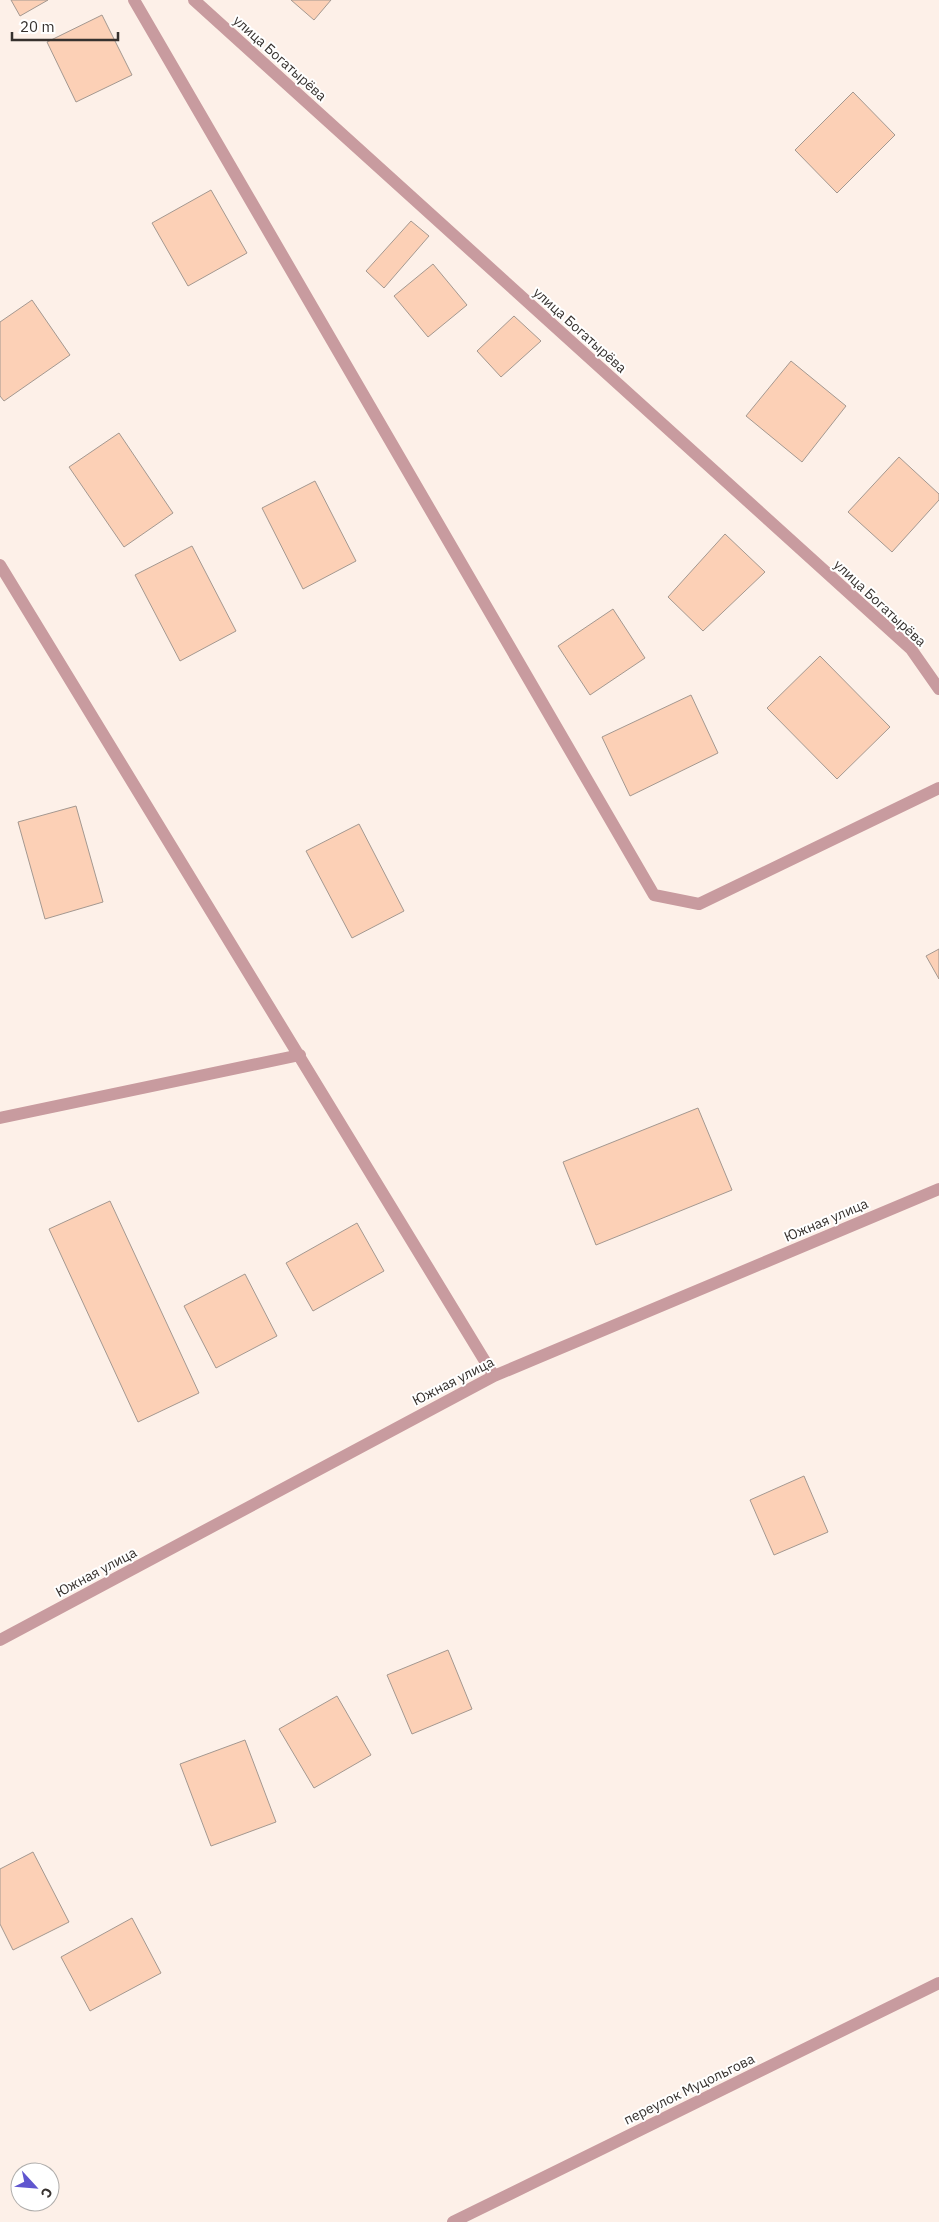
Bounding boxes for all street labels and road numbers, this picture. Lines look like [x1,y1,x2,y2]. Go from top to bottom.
street label: улица Богатырёва [230,11,331,105]
street label: улица Богатырёва [530,283,631,377]
street label: улица Богатырёва [830,556,930,651]
street label: Южная улица [781,1194,871,1246]
street label: Южная улица [409,1352,497,1409]
street label: Южная улица [52,1543,140,1601]
street label: переулок Муцольгова [621,2049,758,2129]

